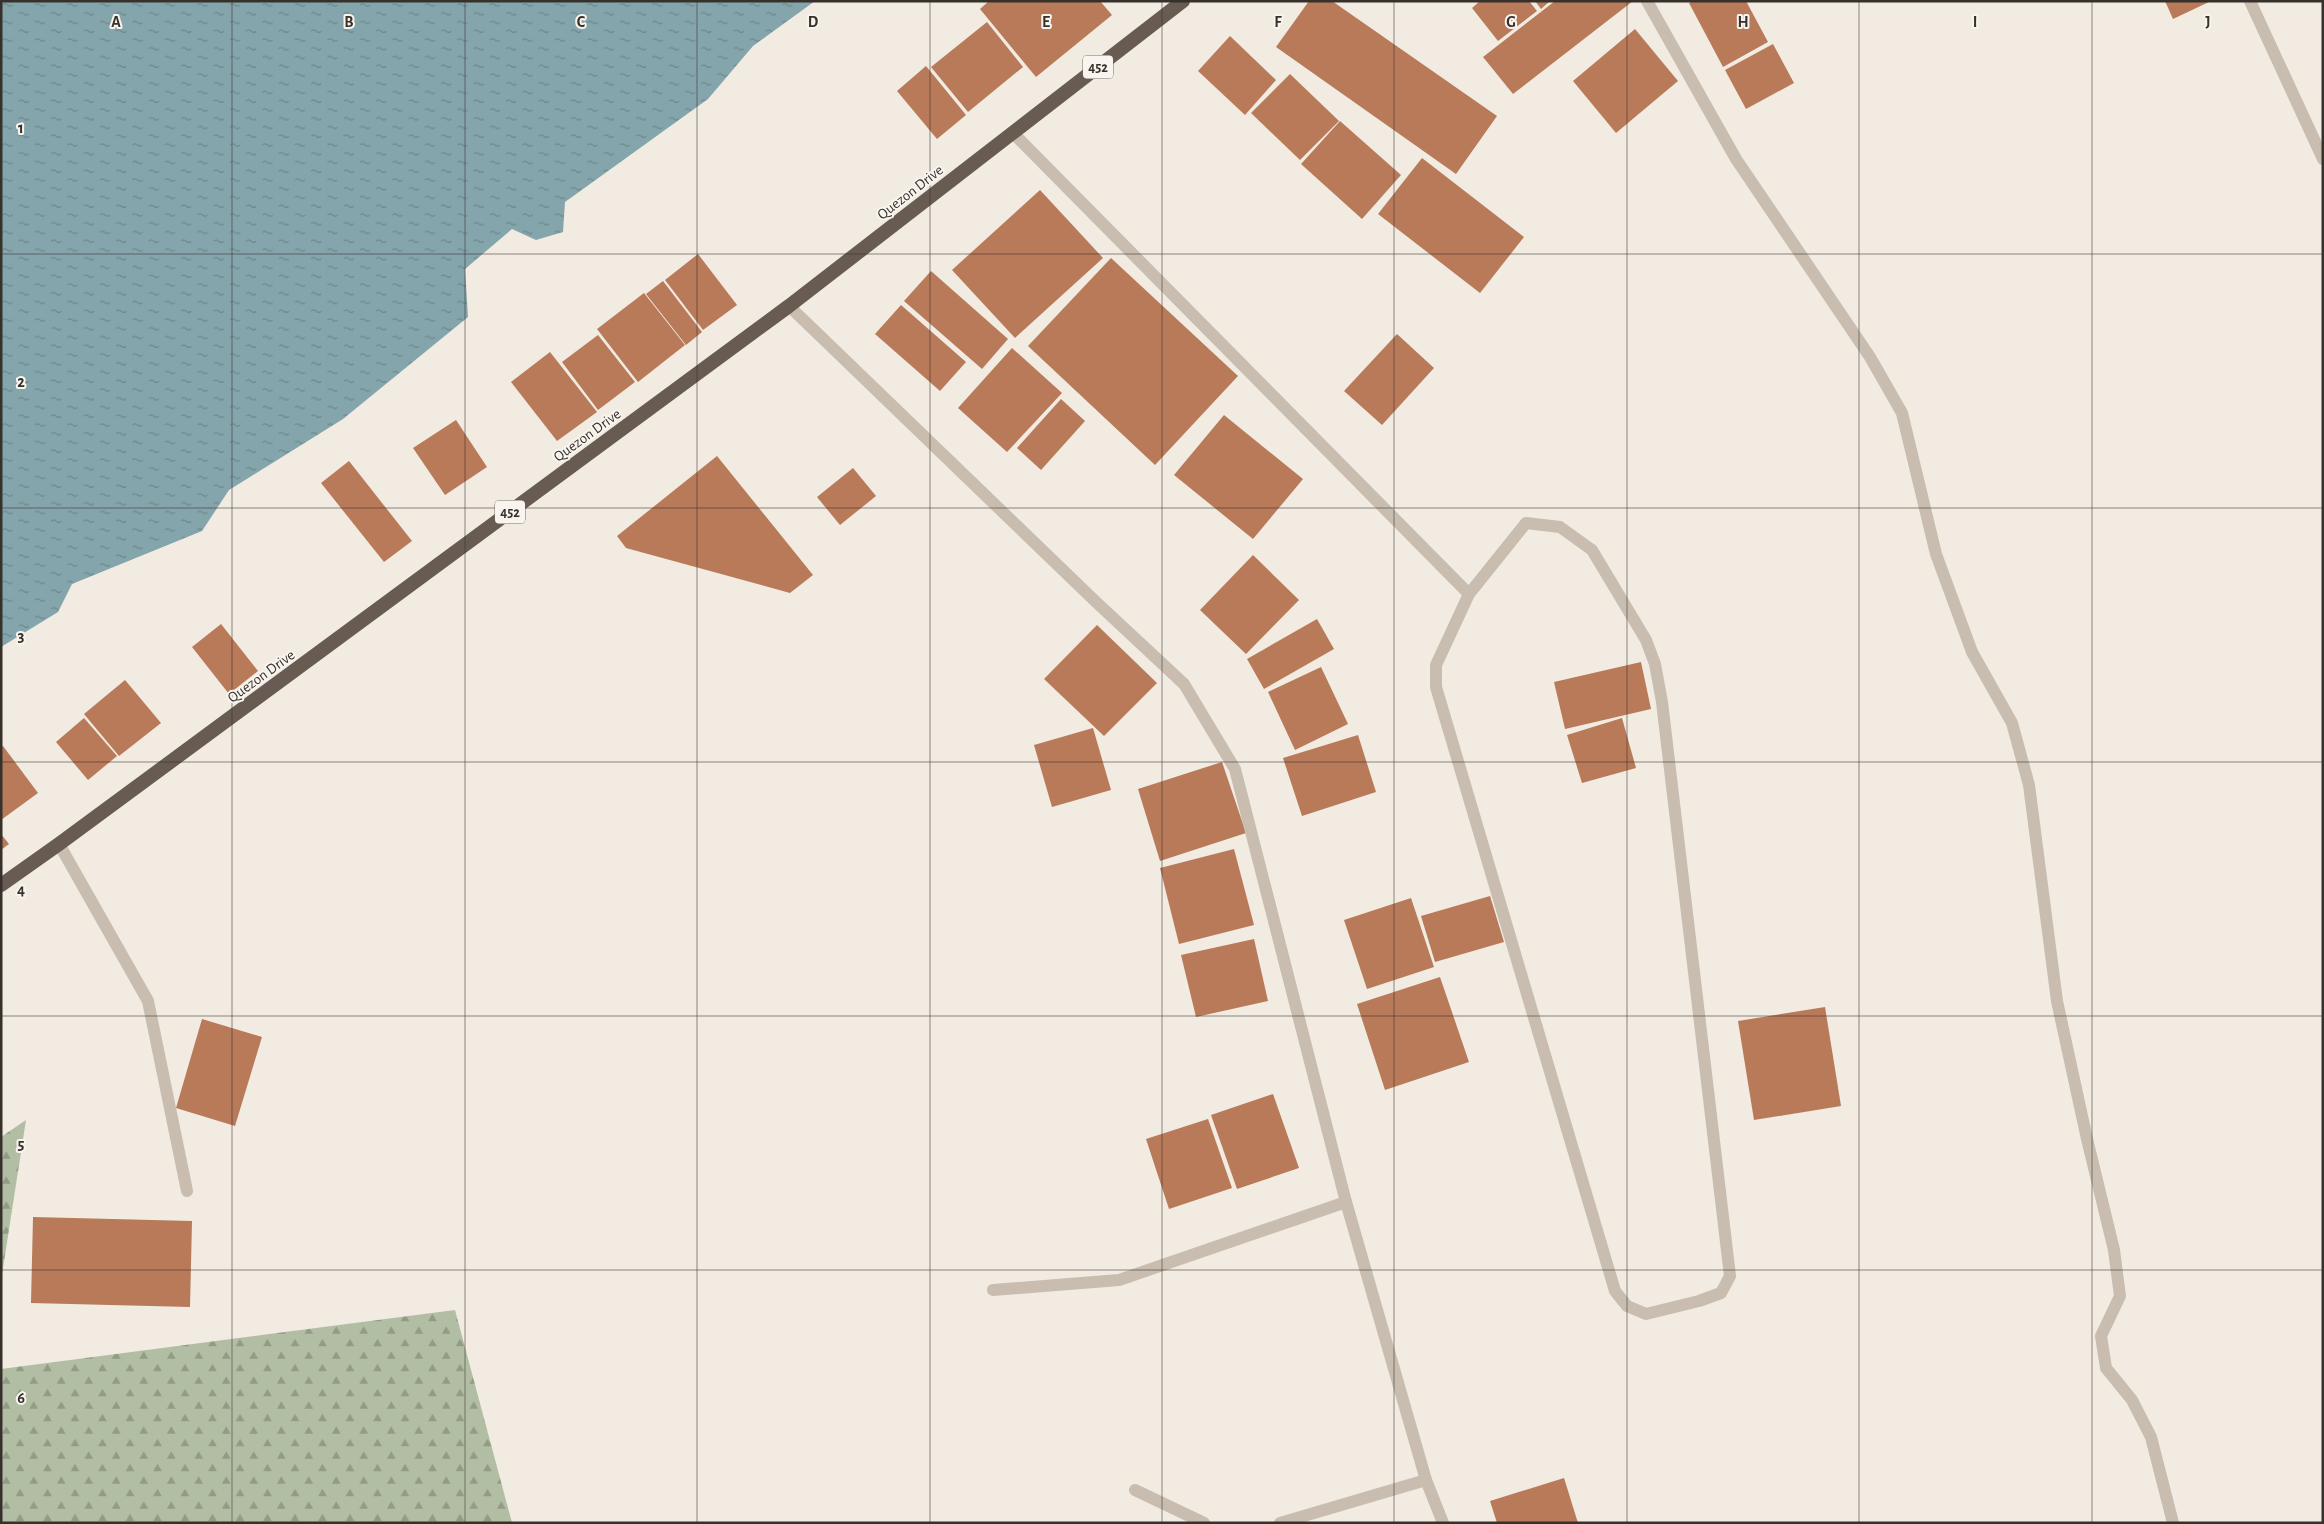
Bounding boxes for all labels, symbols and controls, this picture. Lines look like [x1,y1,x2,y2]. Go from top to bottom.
text: A [111,14,121,30]
text: B [344,14,354,30]
text: C [577,14,586,30]
text: D [808,14,819,30]
text: E [1042,14,1050,30]
text: F [1274,14,1282,30]
text: G [1506,14,1516,30]
text: H [1737,14,1749,30]
text: I [1973,14,1977,30]
text: J [2205,14,2211,30]
road number: 452 [1083,56,1113,78]
text: 1 [18,120,24,136]
street label: Quezon Drive [875,162,946,223]
text: 2 [17,374,25,390]
street label: Quezon Drive [551,406,624,465]
road number: 452 [495,501,525,524]
text: 3 [18,628,25,644]
street label: Quezon Drive [225,647,298,706]
text: 4 [17,882,25,898]
text: 5 [18,1136,25,1152]
text: 6 [17,1390,25,1406]

